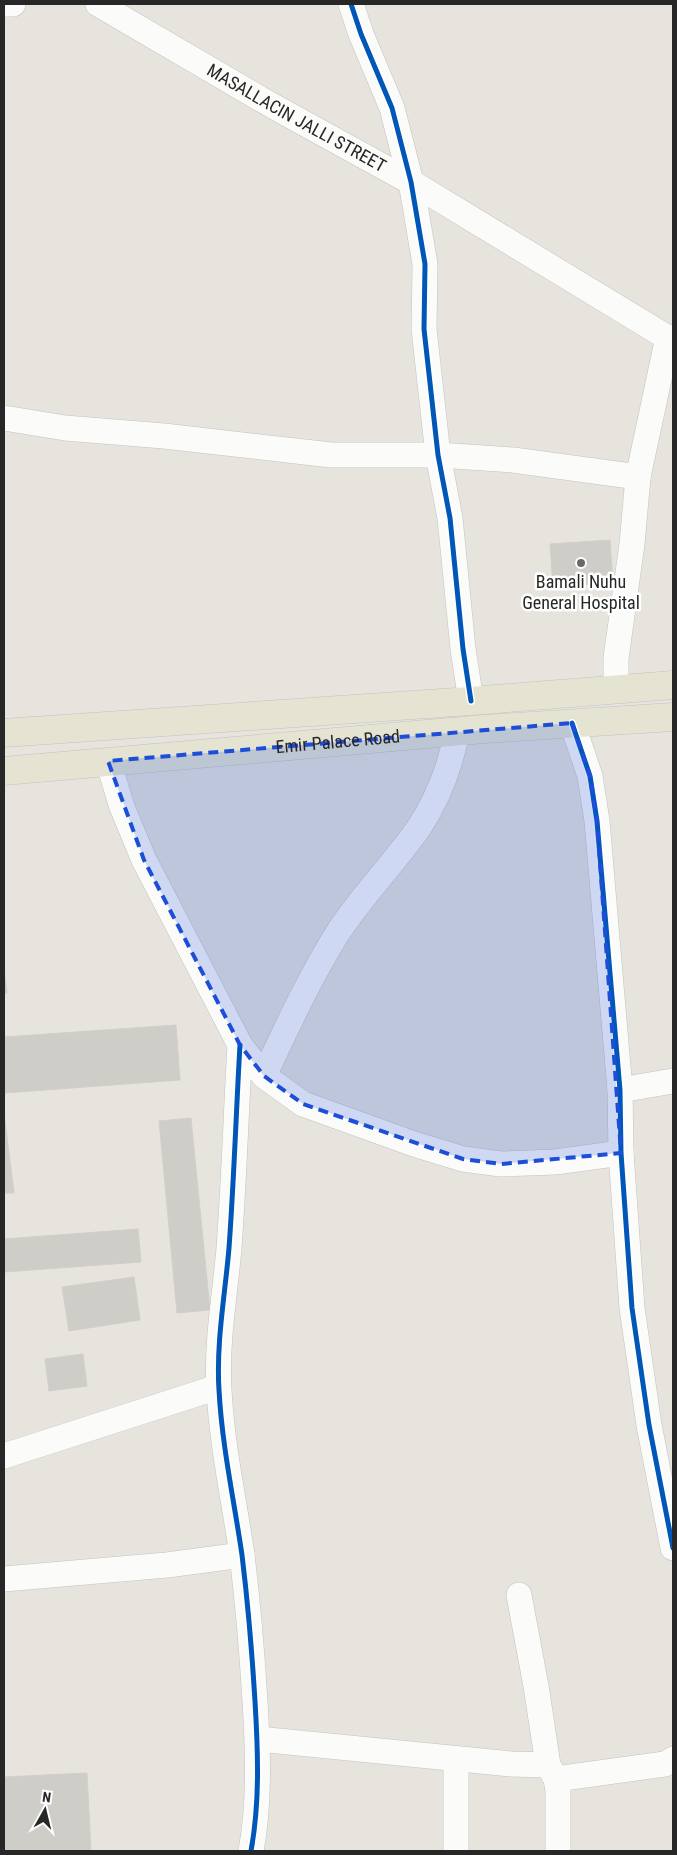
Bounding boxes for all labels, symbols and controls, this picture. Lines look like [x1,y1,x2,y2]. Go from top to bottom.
street label: MASALLACIN JALLI STREET [204,59,390,176]
marker: Bamali Nuhu General Hospital [575,557,587,569]
place label: Bamali Nuhu General Hospital [522,571,640,613]
street label: Emir Palace Road [275,725,401,757]
north arrow [20,1785,70,1835]
text: N [41,1789,52,1806]

